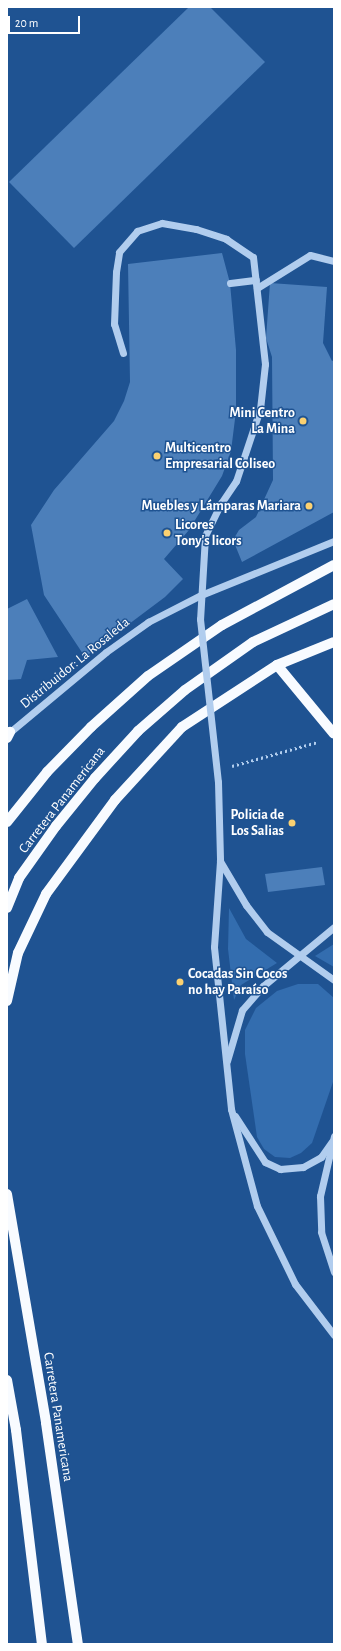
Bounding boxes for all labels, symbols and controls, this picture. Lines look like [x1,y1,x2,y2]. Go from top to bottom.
scale bar [10,8,82,34]
text: 20 m [15,17,38,29]
place label: Mini Centro La Mina [229,405,295,438]
marker: Mini Centro La Mina [298,416,308,426]
place label: Multicentro Empresarial Coliseo [165,440,275,472]
marker: Multicentro Empresarial Coliseo [152,451,162,461]
place label: Muebles y Lámparas Mariara [142,498,301,514]
marker: Muebles y Lámparas Mariara [304,501,314,511]
place label: Licores Tony's licors [175,517,242,550]
marker: Licores Tony's licors [162,528,172,538]
street label: Distribuidor: La Rosaleda [17,614,133,712]
street label: Carretera Panamericana [15,743,109,857]
place label: Policia de Los Salias [231,807,284,840]
marker: Policia de Los Salias [287,818,297,828]
place label: Cocadas Sin Cocos no hay Paraíso [188,966,287,998]
marker: Cocadas Sin Cocos no hay Paraíso [175,977,185,987]
street label: Carretera Panamericana [39,1351,77,1483]

